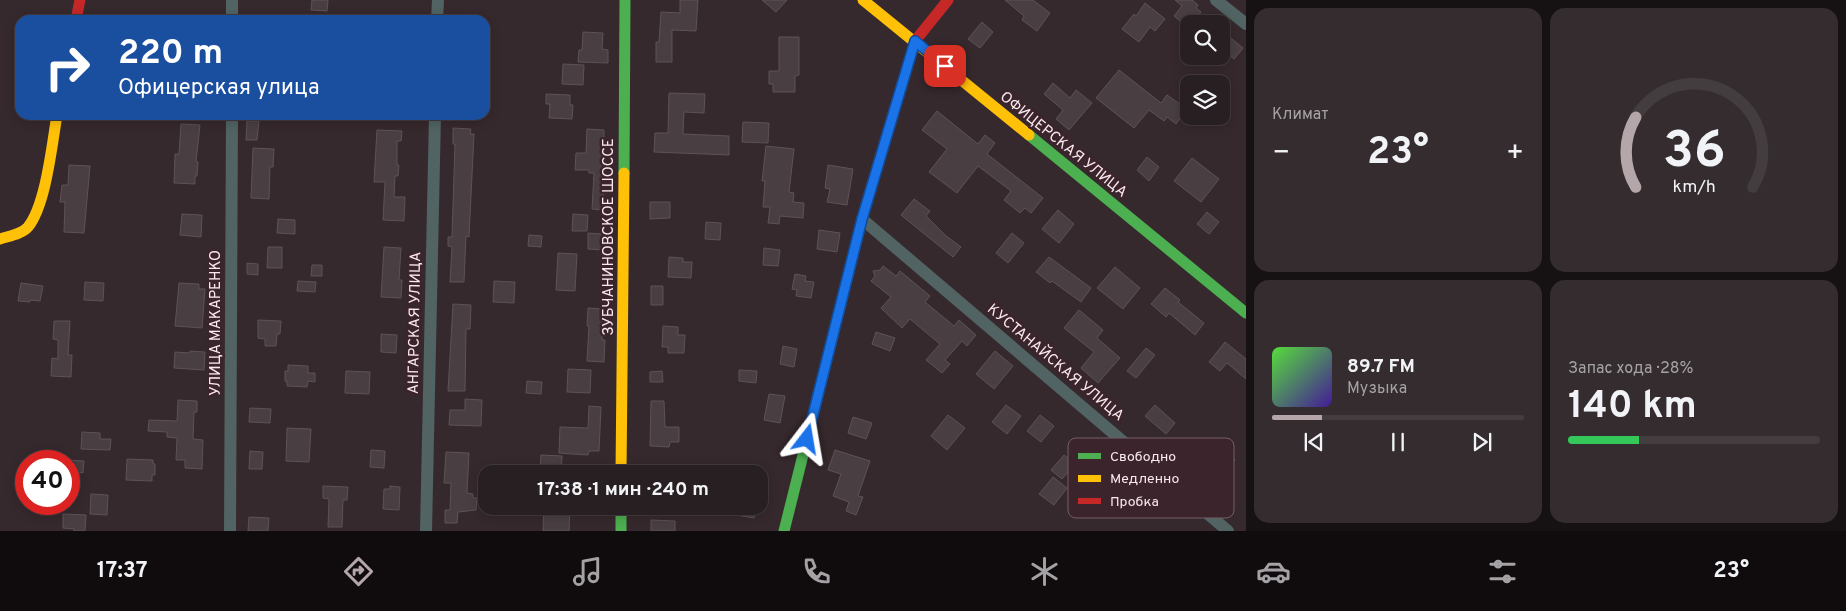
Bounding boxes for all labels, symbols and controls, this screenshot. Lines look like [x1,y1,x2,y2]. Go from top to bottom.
map controls [1180,15,1230,125]
button: search [1180,15,1230,65]
text: 220 m [118,32,223,76]
icon: right [35,35,100,100]
pin [924,45,966,87]
icon: arrive [931,52,959,80]
text: Офицерская улица [118,75,320,102]
button: layers [1180,75,1230,125]
street label: ОФИЦЕРСКАЯ УЛИЦА [996,88,1131,202]
text: Климат [1272,105,1329,125]
text: 36 [1662,120,1726,186]
text: 23° [1367,129,1429,178]
text: − [1272,136,1290,172]
text: + [1506,136,1524,172]
street label: ЗУБЧАНИНОВСКОЕ ШОССЕ [600,138,619,336]
text: km/h [1672,176,1716,199]
street label: УЛИЦА МАКАРЕНКО [207,250,226,396]
street label: АНГАРСКАЯ УЛИЦА [405,252,426,394]
street label: КУСТАНАЙСКАЯ УЛИЦА [983,299,1129,426]
text: 89.7 FM [1347,355,1415,379]
text: Запас хода · 28% [1568,359,1694,379]
text: Музыка [1347,379,1407,399]
text: 140 km [1568,383,1697,432]
position arrow [780,412,832,464]
icon: previous [1300,428,1328,456]
icon: pause [1384,428,1412,456]
icon: next [1468,428,1496,456]
legend [1068,438,1234,518]
text: Свободно [1110,449,1176,466]
speed limit sign: 40 [15,450,80,515]
text: Медленно [1110,471,1179,488]
text: 17:38 · 1 мин · 240 m [537,478,709,502]
text: Пробка [1110,494,1159,511]
icon: directions [341,554,376,589]
icon: music [570,554,605,589]
icon: phone [799,554,834,589]
icon: climate [1027,554,1062,589]
icon: car [1256,554,1291,589]
icon: filters [1485,554,1520,589]
text: 17:37 [97,558,147,585]
text: 23° [1713,558,1749,585]

